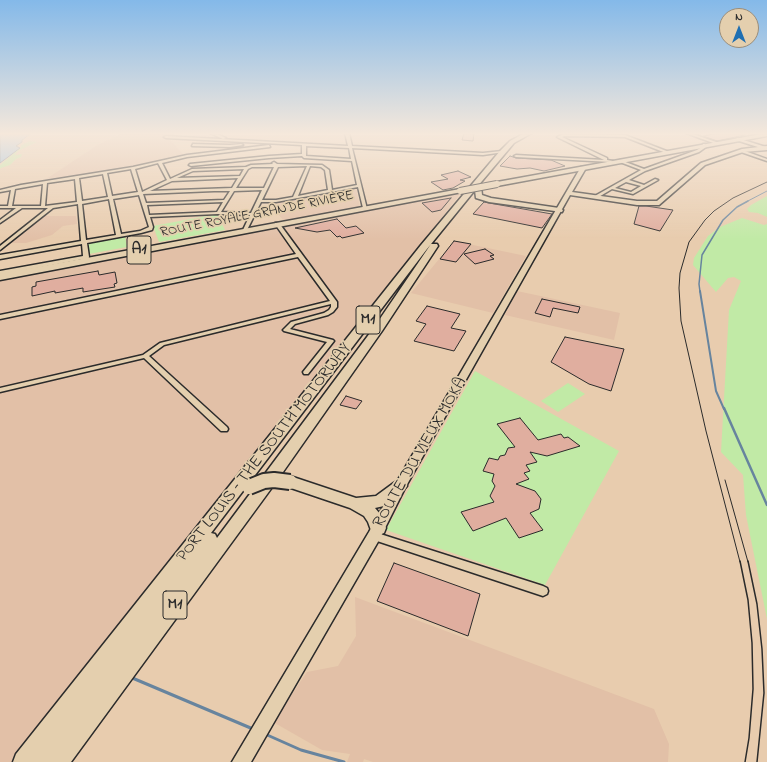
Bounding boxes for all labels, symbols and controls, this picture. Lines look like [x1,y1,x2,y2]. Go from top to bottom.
north arrow [719,8,759,48]
text: N [735,9,743,25]
street label: ROUTE ROYALE GRANDE RIVIÈRE [159,188,355,242]
road number: A1 [127,236,151,264]
road number: M1 [356,306,380,334]
street label: PORT LOUIS – THE SOUTH MOTORWAY [173,340,357,566]
street label: ROUTE DU VIEUX MOKA [370,374,472,532]
road number: M1 [163,591,187,619]

